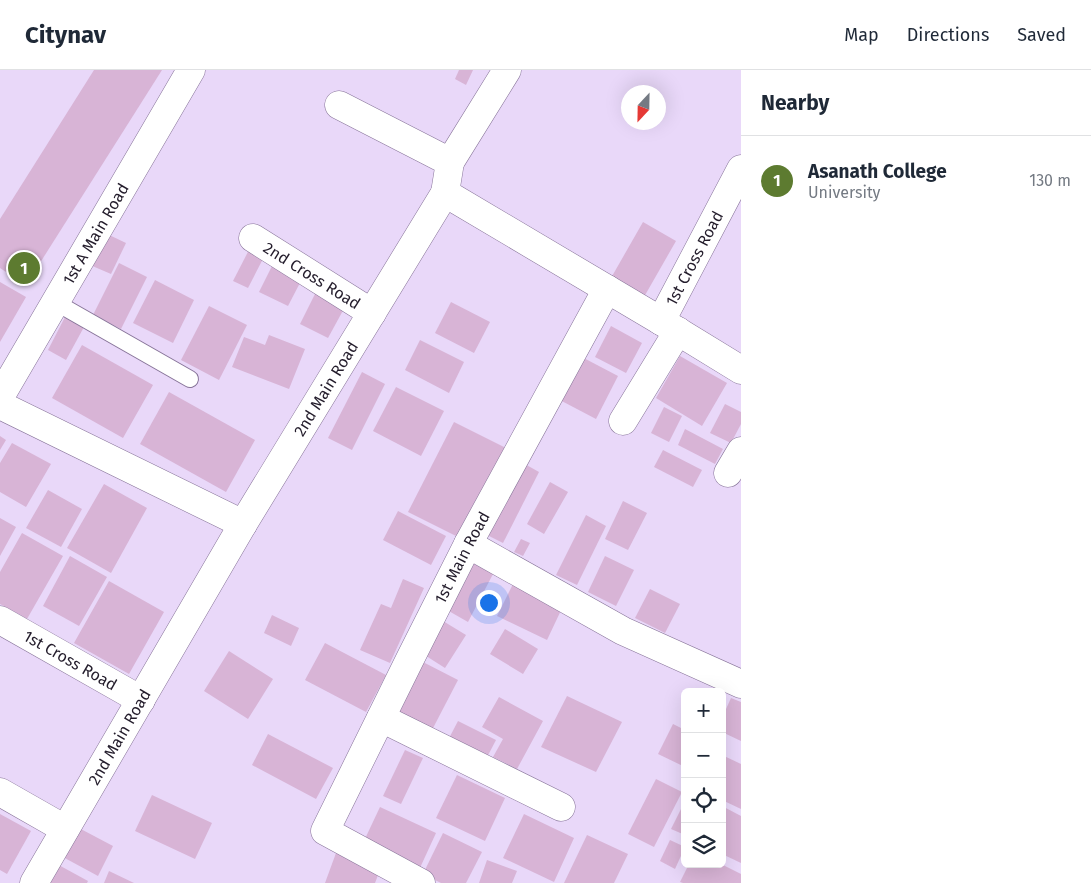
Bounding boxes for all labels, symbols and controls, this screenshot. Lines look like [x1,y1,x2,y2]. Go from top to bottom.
text: Citynav [25,21,106,49]
text: Map [844,24,879,46]
text: Directions [907,24,989,46]
text: Saved [1017,24,1066,46]
north arrow [621,85,666,130]
text: Nearby [761,90,829,116]
text: Asanath College [808,160,947,183]
text: 1 [773,171,781,190]
text: 130 m [1029,171,1071,190]
street label: 1st A Main Road [59,180,133,288]
text: University [808,183,881,202]
street label: 1st Cross Road [662,208,727,309]
street label: 2nd Cross Road [260,238,364,313]
pin: 1 [8,249,40,287]
street label: 2nd Main Road [290,338,362,440]
street label: 1st Main Road [431,509,494,607]
your location [476,590,502,616]
street label: 1st Cross Road [20,626,120,694]
street label: 2nd Main Road [84,686,155,788]
map controls [681,688,726,868]
button: + [681,688,726,733]
button: − [681,733,726,778]
button: locate [681,778,726,823]
button: layers [681,823,726,868]

